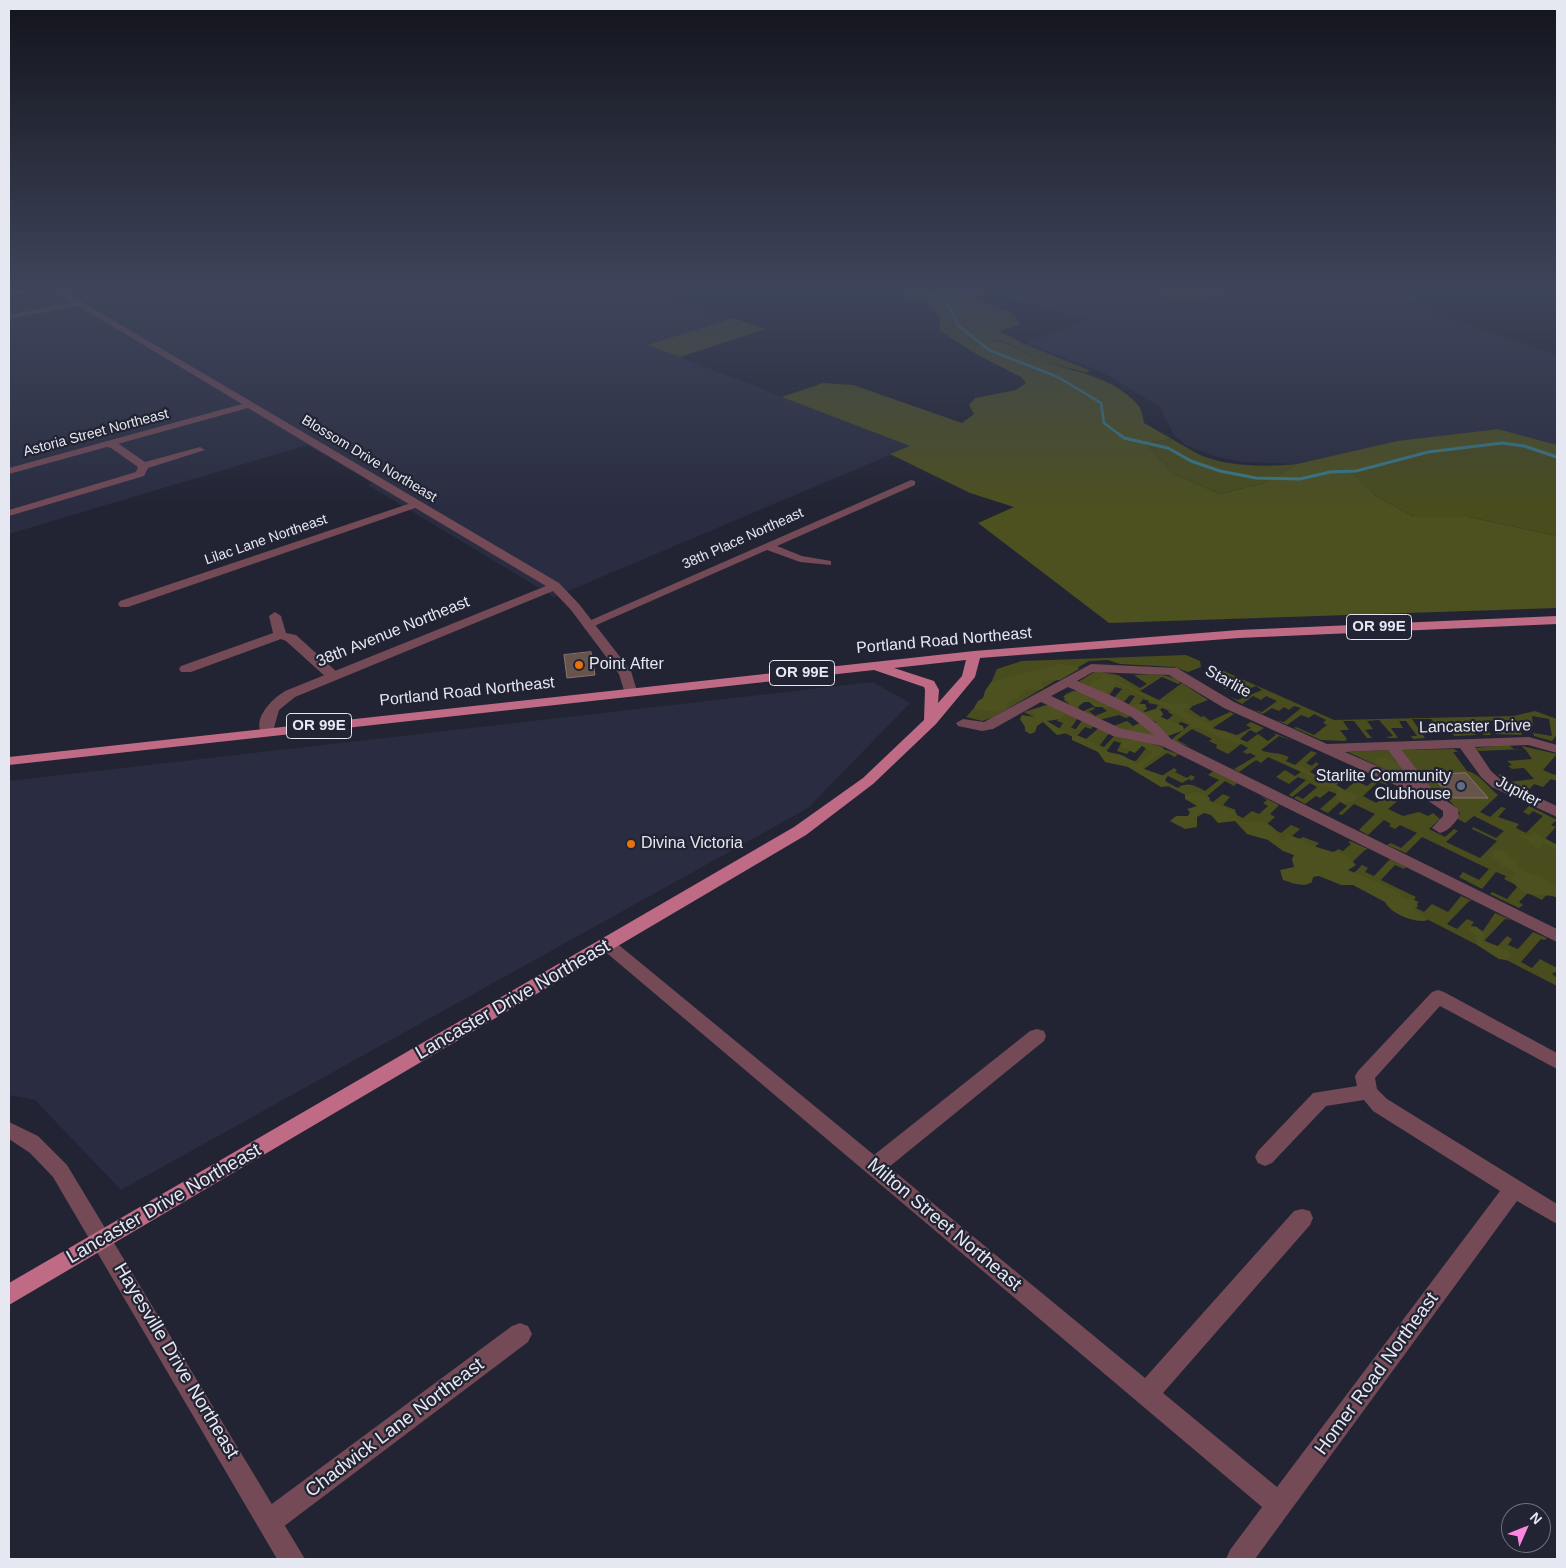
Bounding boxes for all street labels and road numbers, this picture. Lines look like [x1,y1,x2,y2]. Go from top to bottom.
street label: Astoria Street Northeast [22,406,170,460]
street label: Blossom Drive Northeast [298,412,440,506]
street label: 38th Place Northeast [680,505,806,573]
street label: Lilac Lane Northeast [203,511,329,569]
street label: 38th Avenue Northeast [314,592,472,672]
road number: OR 99E [1346,614,1412,640]
street label: Portland Road Northeast [855,624,1033,658]
road number: OR 99E [770,660,834,686]
street label: Starlite [1202,662,1254,702]
street label: Portland Road Northeast [378,673,556,711]
road number: OR 99E [286,714,352,738]
street label: Lancaster Drive [1419,716,1531,738]
street label: Jupiter [1492,772,1544,812]
street label: Lancaster Drive Northeast [412,935,614,1065]
street label: Lancaster Drive Northeast [63,1139,265,1269]
street label: Milton Street Northeast [862,1154,1026,1296]
street label: Hayesville Drive Northeast [109,1259,243,1463]
street label: Homer Road Northeast [1310,1288,1444,1460]
street label: Chadwick Lane Northeast [301,1353,489,1503]

